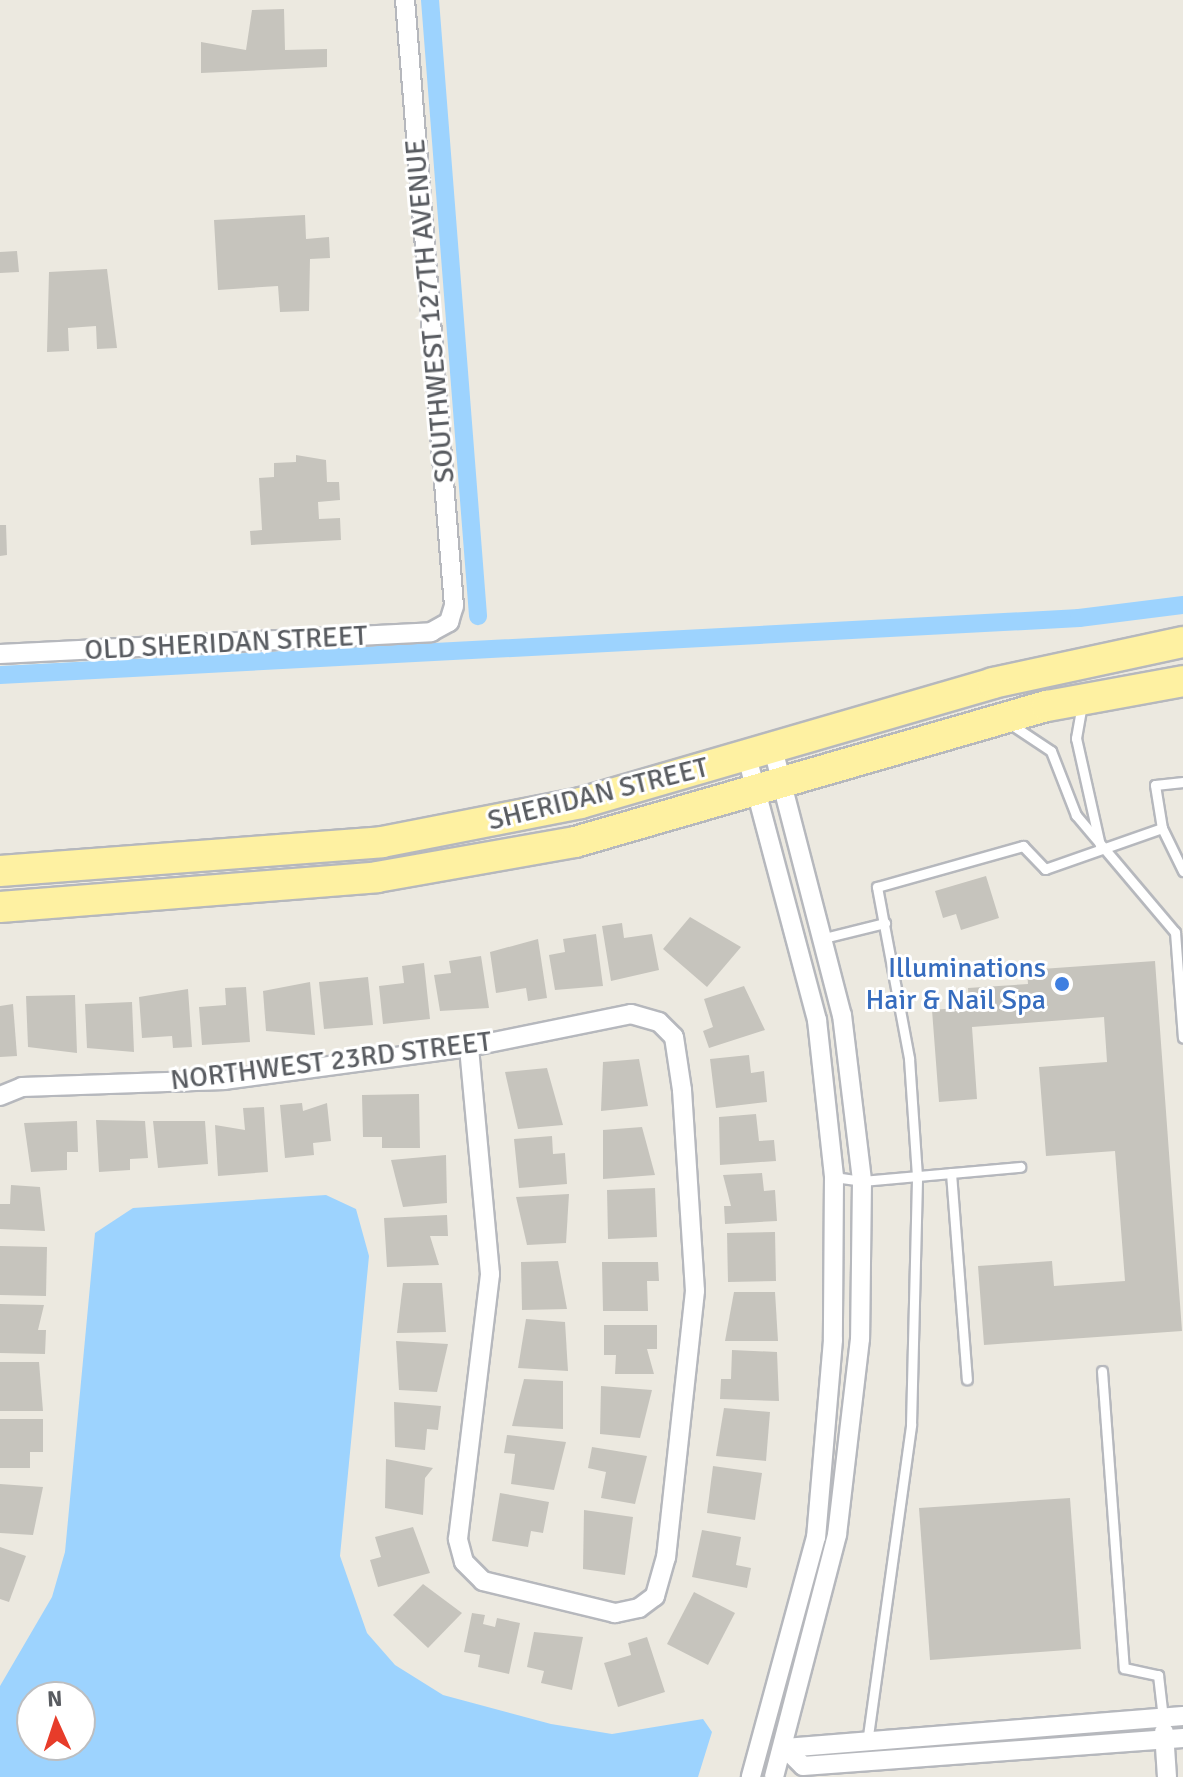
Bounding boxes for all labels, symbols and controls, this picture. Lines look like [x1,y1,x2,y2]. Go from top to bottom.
street label: SOUTHWEST 127TH AVENUE [398,138,462,484]
street label: OLD SHERIDAN STREET [84,619,368,667]
street label: SHERIDAN STREET [484,750,712,838]
place label: Illuminations Hair & Nail Spa [865,951,1046,1017]
marker: Illuminations Hair & Nail Spa [1053,975,1071,993]
street label: NORTHWEST 23RD STREET [169,1025,493,1097]
north arrow [16,1681,96,1761]
text: N [46,1685,63,1712]

